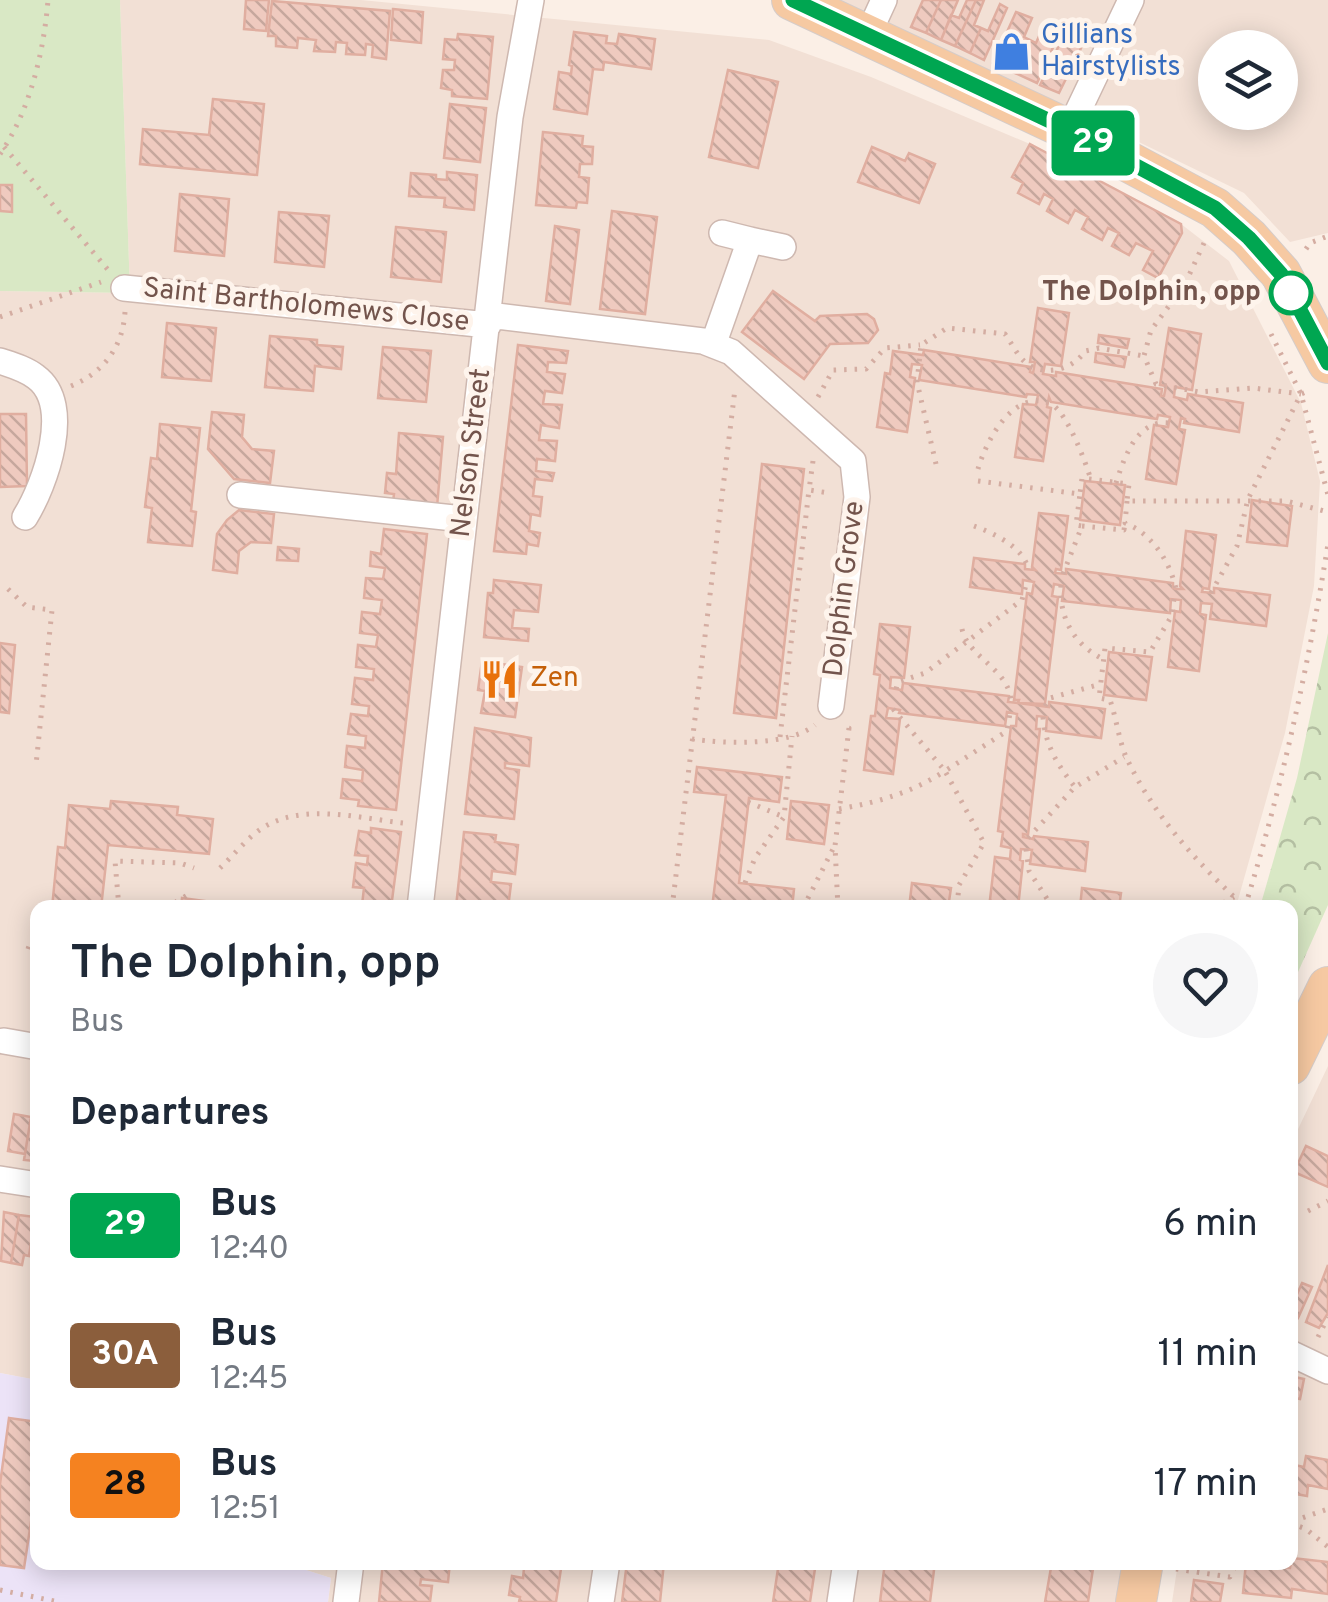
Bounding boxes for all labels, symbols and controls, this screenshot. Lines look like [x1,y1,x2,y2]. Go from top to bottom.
place label: Gillians Hairstylists [1041,18,1181,86]
map controls [1198,30,1298,130]
button: layers [1198,30,1298,130]
shop icon: Gillians Hairstylists [990,31,1032,73]
line badge: 29 [1048,110,1138,176]
text: 29 [1072,121,1114,165]
street label: Saint Bartholomews Close [141,271,471,341]
marker: The Dolphin, opp [1270,272,1312,314]
place label: The Dolphin, opp [1042,275,1261,311]
street label: Nelson Street [444,366,500,540]
street label: Dolphin Grove [816,499,874,679]
restaurant icon: Zen [479,658,521,700]
place label: Zen [530,661,579,697]
button: heart [1153,933,1258,1038]
text: The Dolphin, opp [70,935,441,995]
text: Bus [70,1003,124,1043]
text: Departures [70,1090,270,1139]
text: Bus [210,1181,277,1230]
text: 6 min [1163,1201,1258,1250]
text: 29 [104,1203,146,1247]
text: 12:40 [210,1230,289,1270]
text: Bus [210,1311,277,1360]
text: 11 min [1157,1331,1258,1380]
text: 30A [91,1333,159,1377]
text: 12:45 [210,1360,288,1400]
text: Bus [210,1441,277,1490]
text: 17 min [1153,1461,1258,1510]
text: 28 [103,1463,147,1507]
text: 12:51 [210,1490,281,1530]

